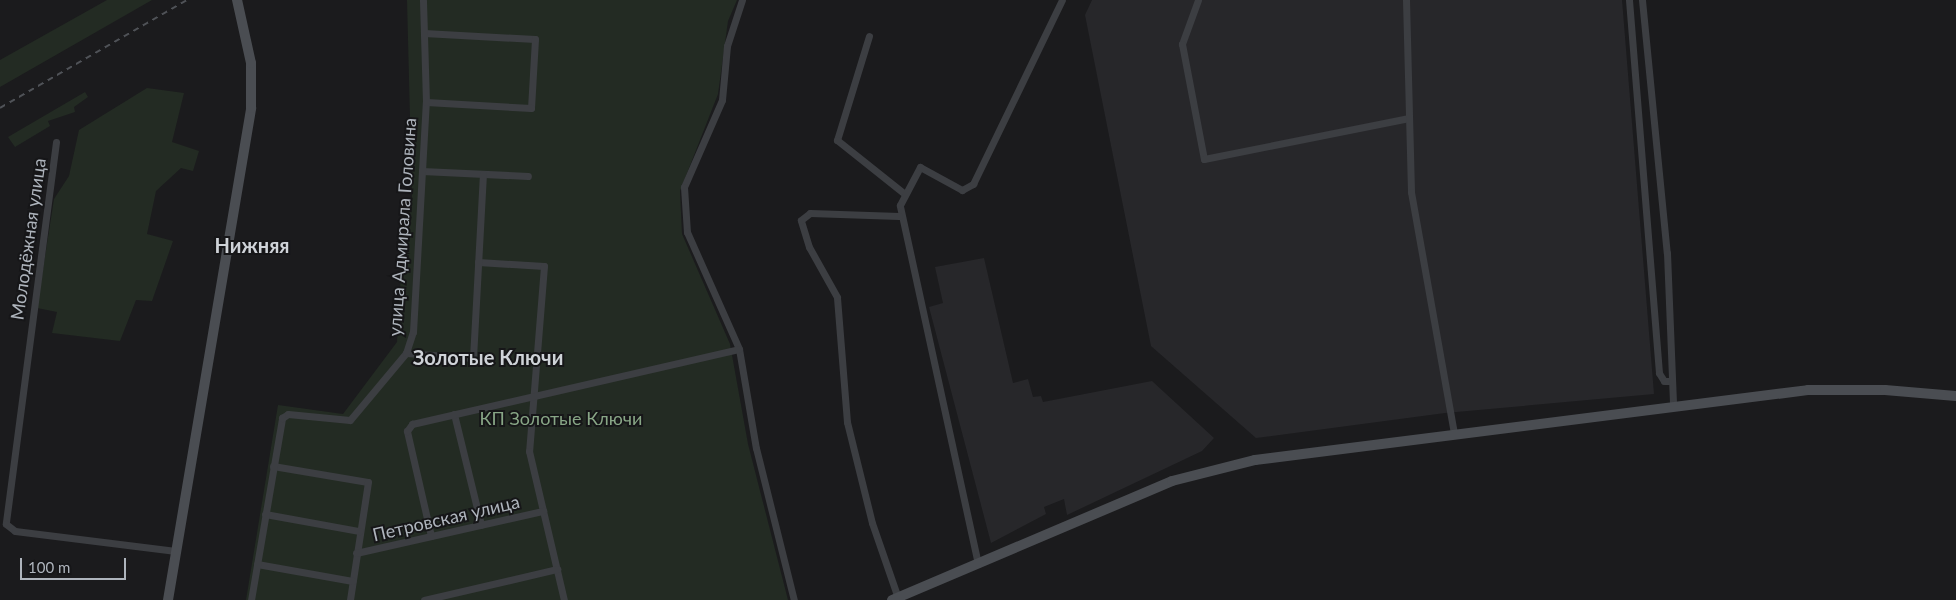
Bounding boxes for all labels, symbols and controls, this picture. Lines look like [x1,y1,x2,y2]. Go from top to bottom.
street label: улица Адмирала Головина [384,117,420,337]
street label: Молодёжная улица [6,157,50,321]
district label: Нижняя [215,233,289,257]
district label: Золотые Ключи [413,345,563,369]
park label: КП Золотые Ключи [480,407,642,429]
street label: Петровская улица [370,491,522,545]
scale bar [22,548,129,580]
text: 100 m [28,558,70,576]

